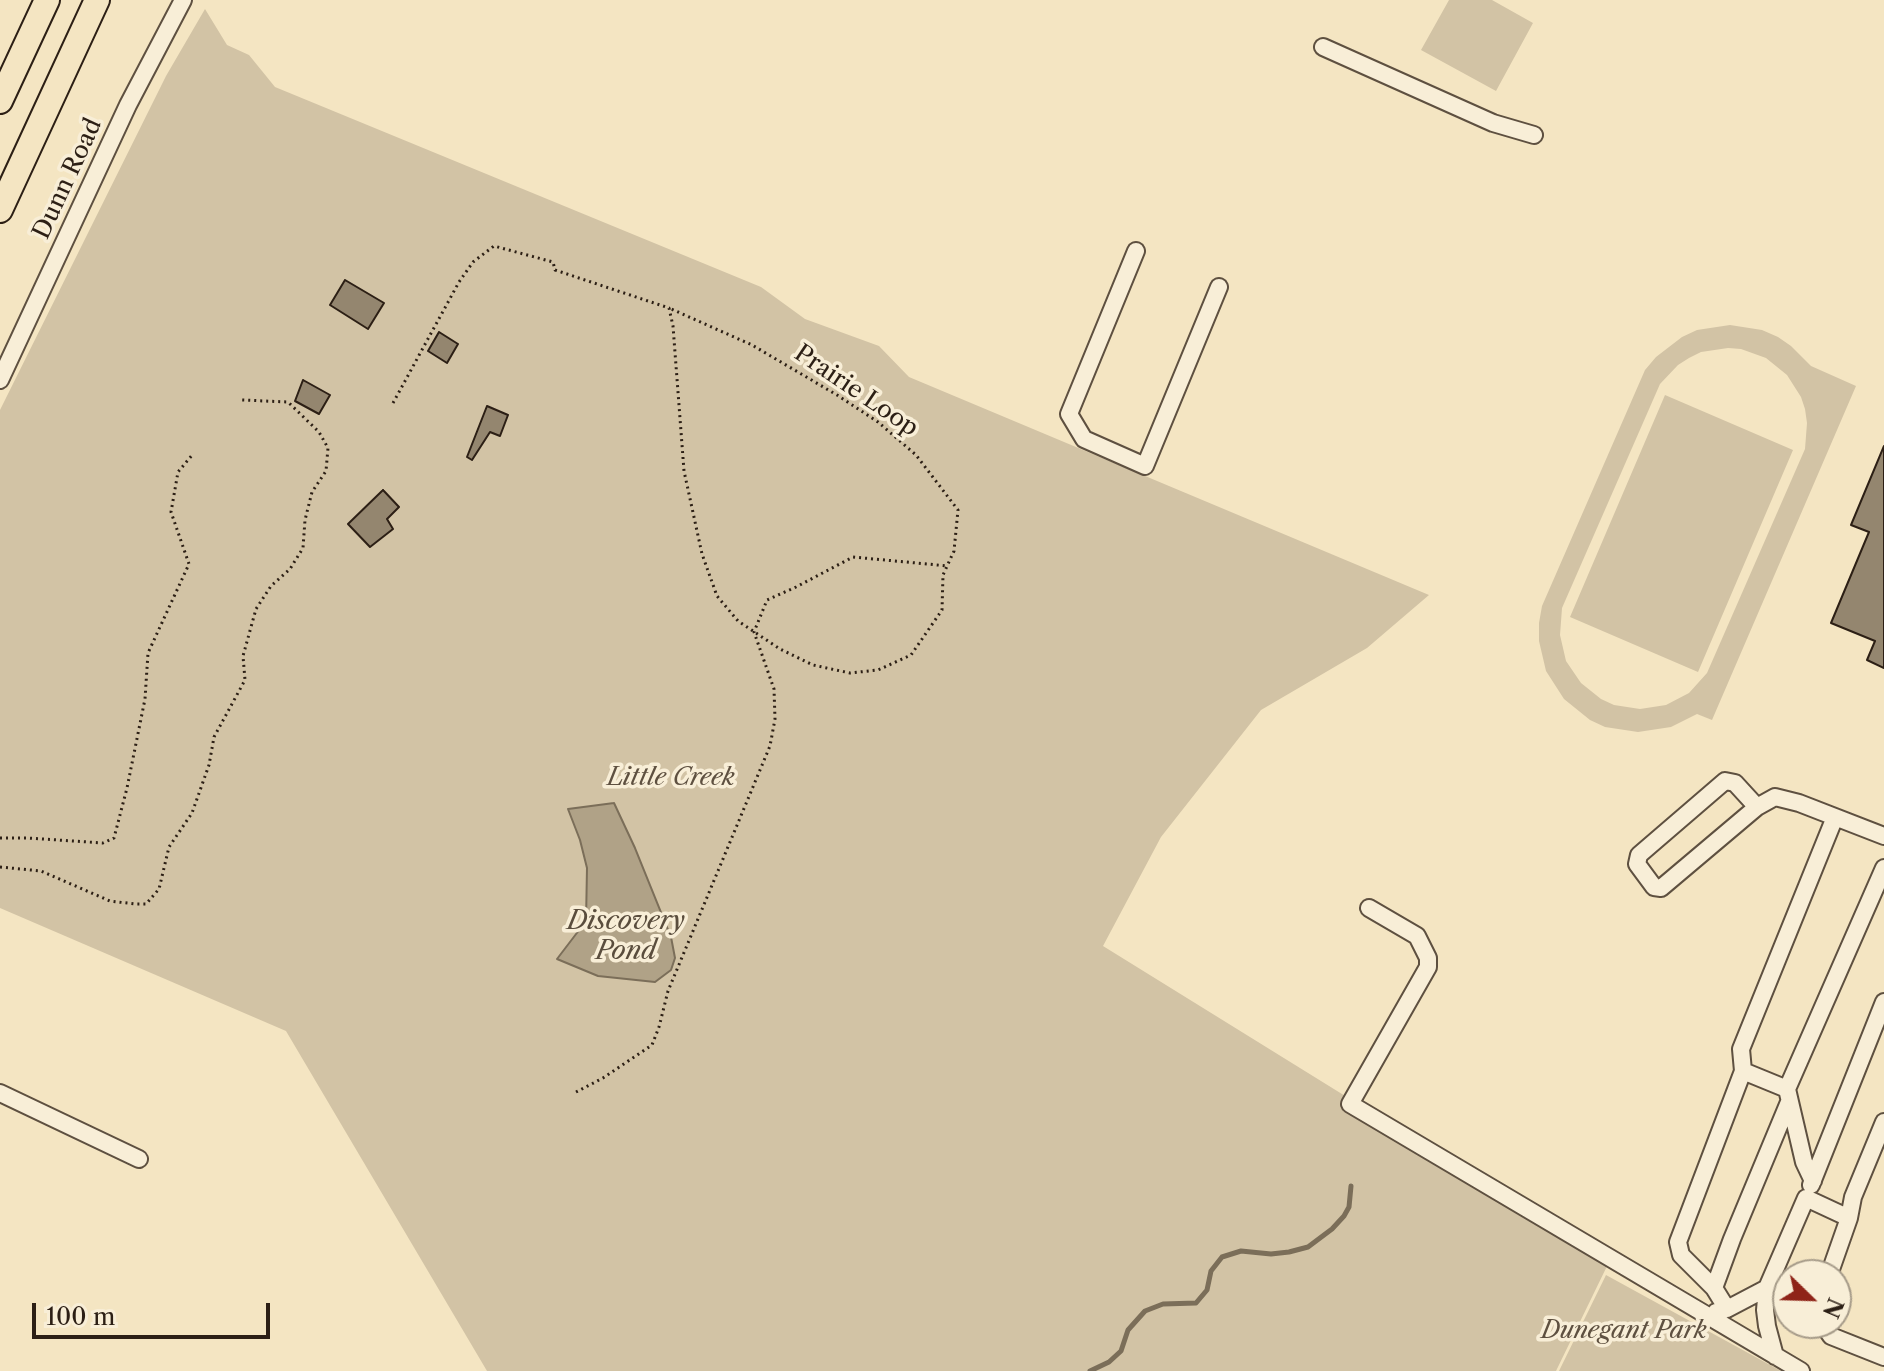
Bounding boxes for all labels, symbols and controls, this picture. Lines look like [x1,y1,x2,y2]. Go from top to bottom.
street label: Dunn Road [27,114,109,244]
street label: Prairie Loop [789,339,923,443]
park label: Little Creek [607,764,735,792]
water label: Discovery Pond [567,905,685,966]
north arrow [1772,1259,1852,1339]
scale bar [36,1287,274,1337]
text: N [1817,1294,1849,1322]
text: 100 m [46,1302,115,1331]
park label: Dunegant Park [1541,1317,1707,1345]

